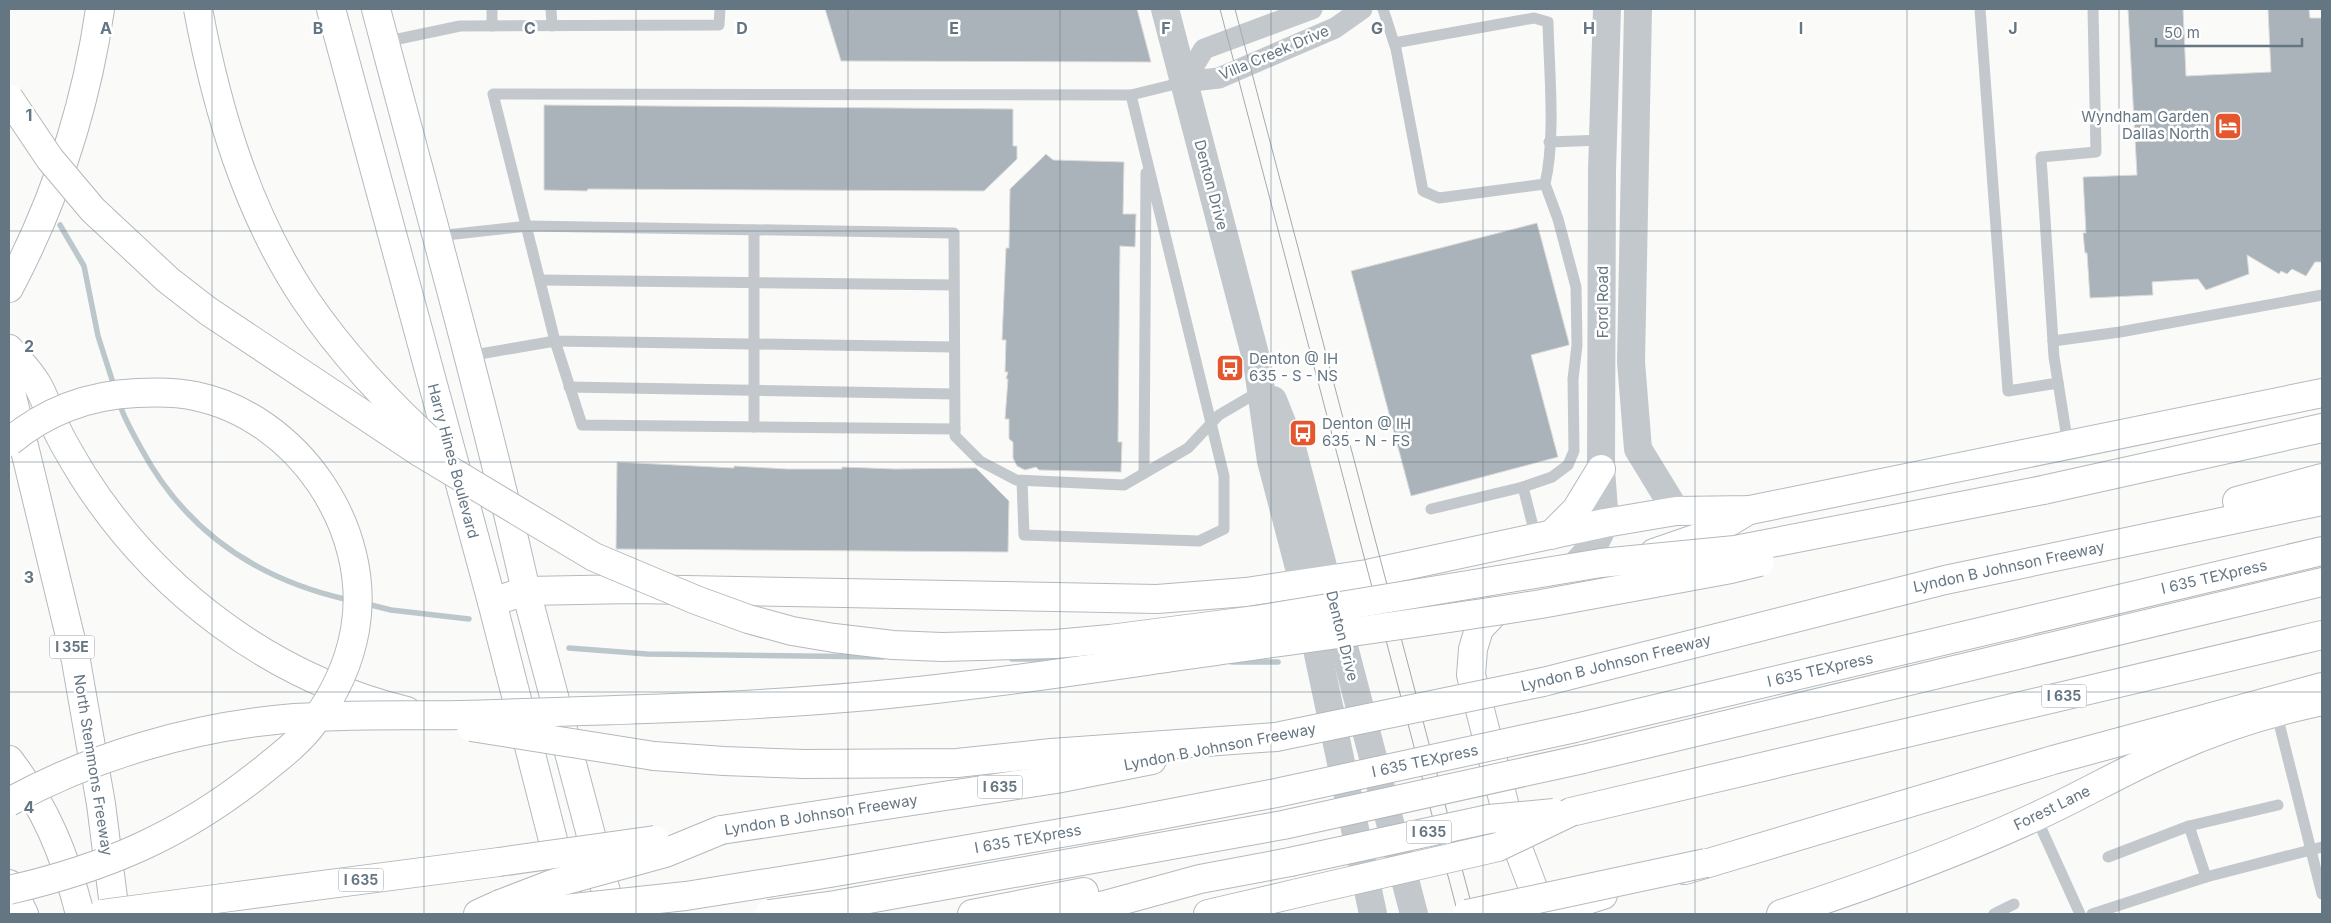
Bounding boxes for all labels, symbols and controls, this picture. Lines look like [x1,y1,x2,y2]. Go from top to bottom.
scale bar [2156,15,2302,47]
text: A [100,18,112,38]
text: B [313,18,323,38]
text: C [524,18,536,38]
text: D [736,18,748,38]
text: E [949,18,959,38]
text: F [1161,18,1171,38]
text: G [1371,18,1383,38]
text: H [1583,18,1595,38]
text: I [1799,18,1803,38]
text: J [2008,18,2018,38]
street label: Villa Creek Drive [1216,21,1332,84]
text: 50 m [2164,23,2200,42]
text: 1 [26,105,32,125]
place label: Wyndham Garden Dallas North [2081,107,2209,143]
hotel icon: Wyndham Garden Dallas North [2213,111,2243,141]
street label: Denton Drive [1190,138,1233,232]
street label: Ford Road [1593,266,1612,338]
text: 2 [24,336,34,356]
place label: Denton @ IH 635 - S - NS [1249,349,1338,385]
bus stop icon: Denton @ IH 635 - S - NS [1215,353,1245,383]
street label: Harry Hines Boulevard [424,381,483,540]
place label: Denton @ IH 635 - N - FS [1322,414,1411,450]
bus stop icon: Denton @ IH 635 - N - FS [1288,418,1318,448]
street label: Lyndon B Johnson Freeway [1911,537,2107,596]
street label: I 635 TEXpress [2159,555,2269,598]
text: 3 [24,567,34,587]
street label: Denton Drive [1322,589,1363,683]
street label: Lyndon B Johnson Freeway [1519,630,1713,695]
road number: I 35E [50,636,94,659]
street label: I 635 TEXpress [1765,648,1875,691]
street label: North Stemmons Freeway [70,673,117,858]
road number: I 635 [2042,684,2086,708]
street label: Lyndon B Johnson Freeway [1122,718,1318,774]
street label: I 635 TEXpress [1370,740,1480,781]
road number: I 635 [978,776,1022,799]
street label: Forest Lane [2010,781,2093,834]
street label: Lyndon B Johnson Freeway [723,790,919,839]
text: 4 [24,797,35,817]
street label: I 635 TEXpress [973,820,1083,857]
road number: I 635 [1406,820,1452,844]
road number: I 635 [338,868,384,892]

